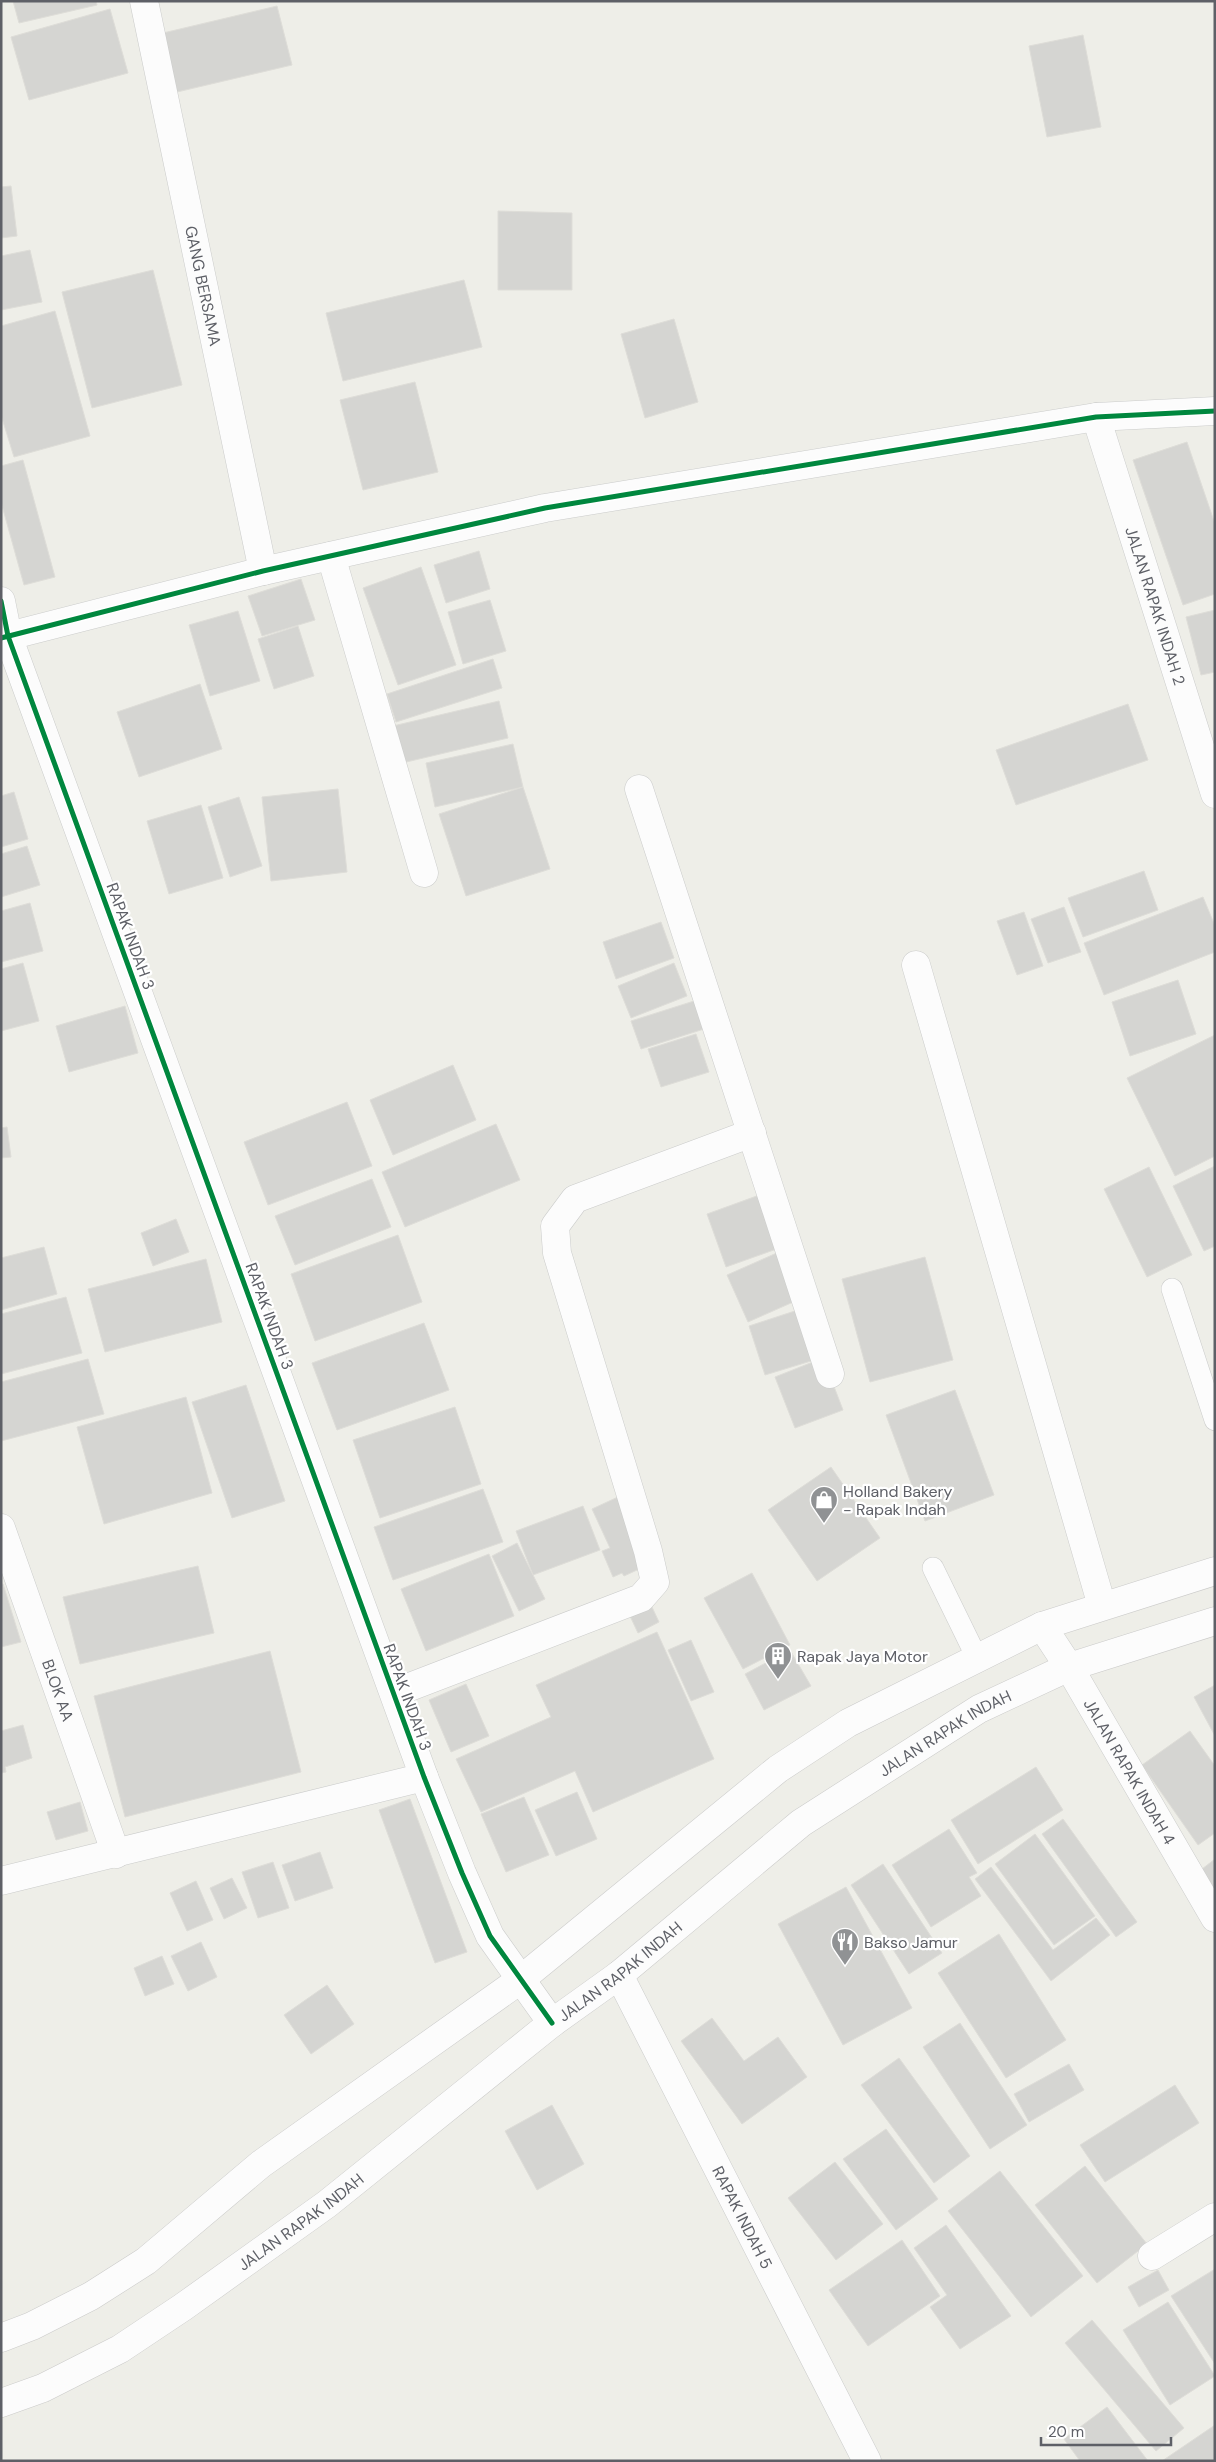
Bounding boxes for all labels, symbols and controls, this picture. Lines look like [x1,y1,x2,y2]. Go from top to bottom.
street label: GANG BERSAMA [180,224,226,348]
street label: JALAN RAPAK INDAH 2 [1120,524,1190,688]
street label: RAPAK INDAH 3 [101,880,160,993]
street label: RAPAK INDAH 3 [240,1260,299,1373]
place label: Holland Bakery - Rapak Indah [843,1481,953,1520]
shop icon: Holland Bakery - Rapak Indah [809,1485,839,1524]
street label: RAPAK INDAH 3 [378,1641,437,1754]
building icon: Rapak Jaya Motor [763,1641,793,1680]
place label: Rapak Jaya Motor [797,1646,928,1667]
street label: BLOK AA [37,1657,78,1725]
street label: JALAN RAPAK INDAH [875,1685,1015,1781]
street label: JALAN RAPAK INDAH 4 [1079,1695,1180,1849]
street label: JALAN RAPAK INDAH [554,1917,687,2026]
restaurant icon: Bakso Jamur [830,1927,860,1966]
place label: Bakso Jamur [864,1932,958,1953]
street label: RAPAK INDAH 5 [707,2162,777,2273]
street label: JALAN RAPAK INDAH [234,2169,368,2275]
scale bar [1041,2414,1171,2446]
text: 20 m [1048,2422,1084,2442]

